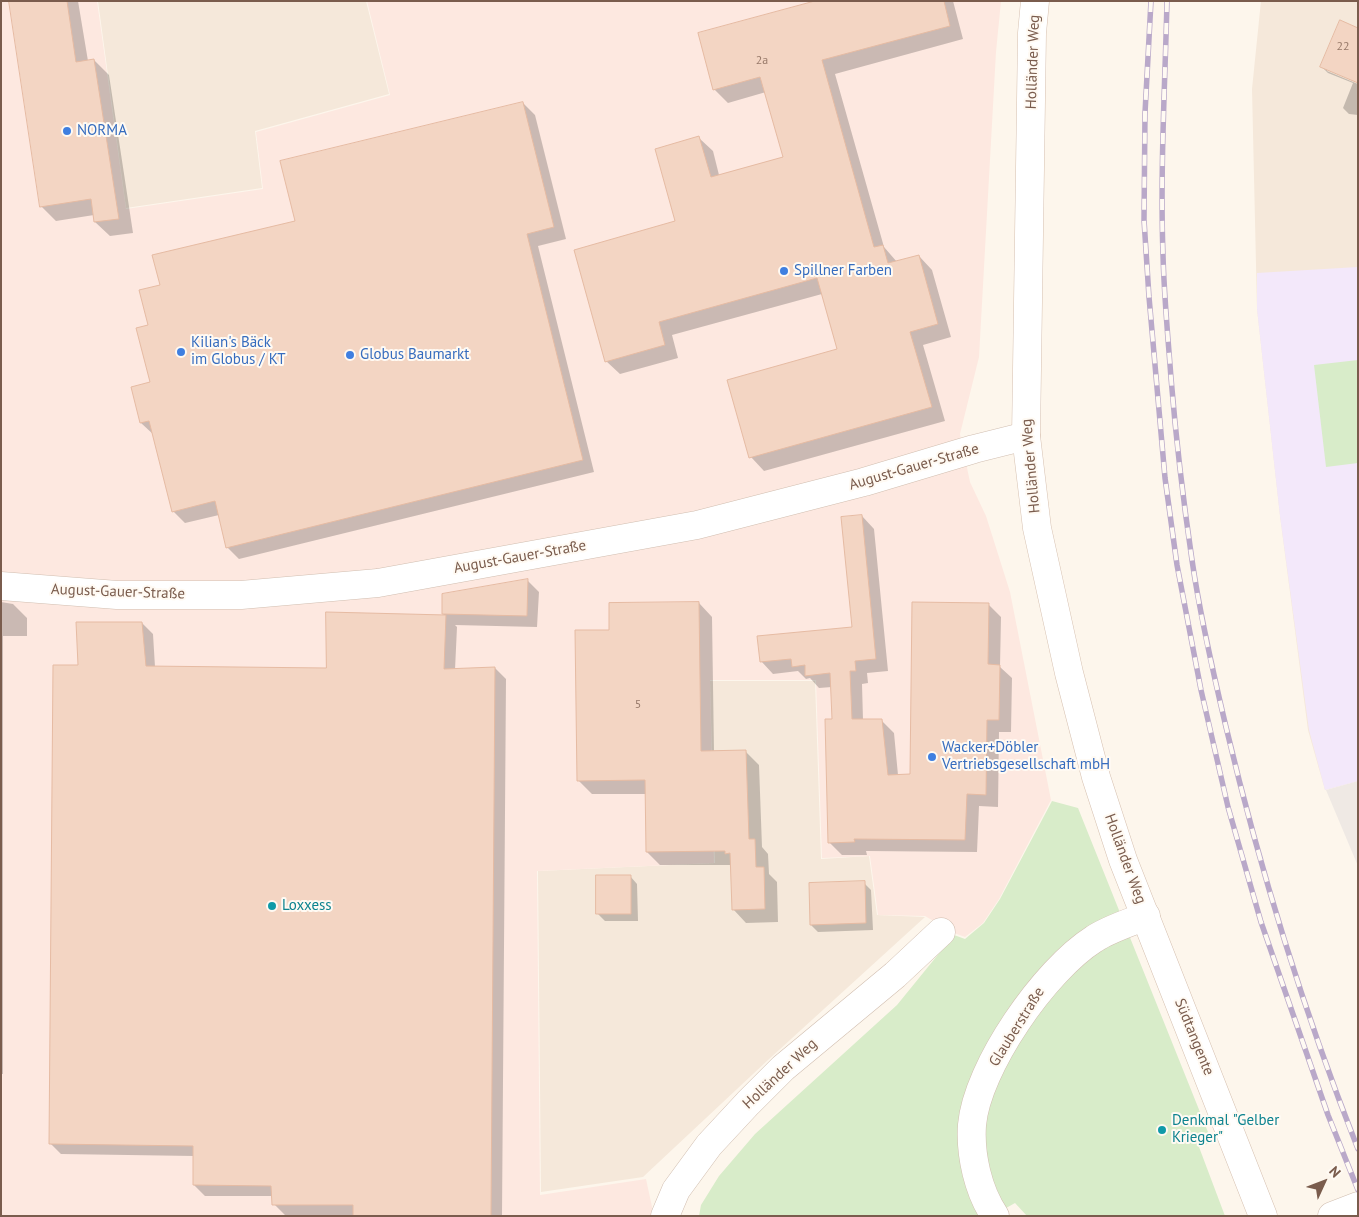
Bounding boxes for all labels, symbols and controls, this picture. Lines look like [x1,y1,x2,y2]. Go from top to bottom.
street label: Holländer Weg [1022,14,1044,110]
house number: 22 [1336,40,1350,54]
house number: 2a [756,54,768,68]
place label: NORMA [77,122,127,140]
marker: NORMA [61,125,73,137]
place label: Spillner Farben [794,262,892,280]
marker: Spillner Farben [778,265,790,277]
place label: Kilian's Bäck im Globus / KT [191,334,286,369]
marker: Kilian's Bäck im Globus / KT [175,346,187,358]
place label: Globus Baumarkt [360,346,469,364]
marker: Globus Baumarkt [344,349,356,361]
street label: Holländer Weg [1018,418,1044,514]
street label: August-Gauer-Straße [847,440,981,494]
street label: August-Gauer-Straße [452,536,588,578]
street label: August-Gauer-Straße [51,581,185,603]
house number: 5 [635,698,641,712]
place label: Wacker+Döbler Vertriebsgesellschaft mbH [942,739,1110,774]
marker: Wacker+Döbler Vertriebsgesellschaft mbH [926,751,938,763]
street label: Holländer Weg [1100,811,1150,907]
place label: Loxxess [282,897,332,915]
marker: Loxxess [266,900,278,912]
street label: Glauberstraße [985,984,1049,1070]
street label: Südtangente [1170,996,1218,1078]
street label: Holländer Weg [739,1035,821,1113]
place label: Denkmal "Gelber Krieger" [1172,1112,1279,1147]
marker: Denkmal "Gelber Krieger" [1156,1124,1168,1136]
north arrow [1299,1157,1349,1207]
text: N [1325,1162,1345,1181]

